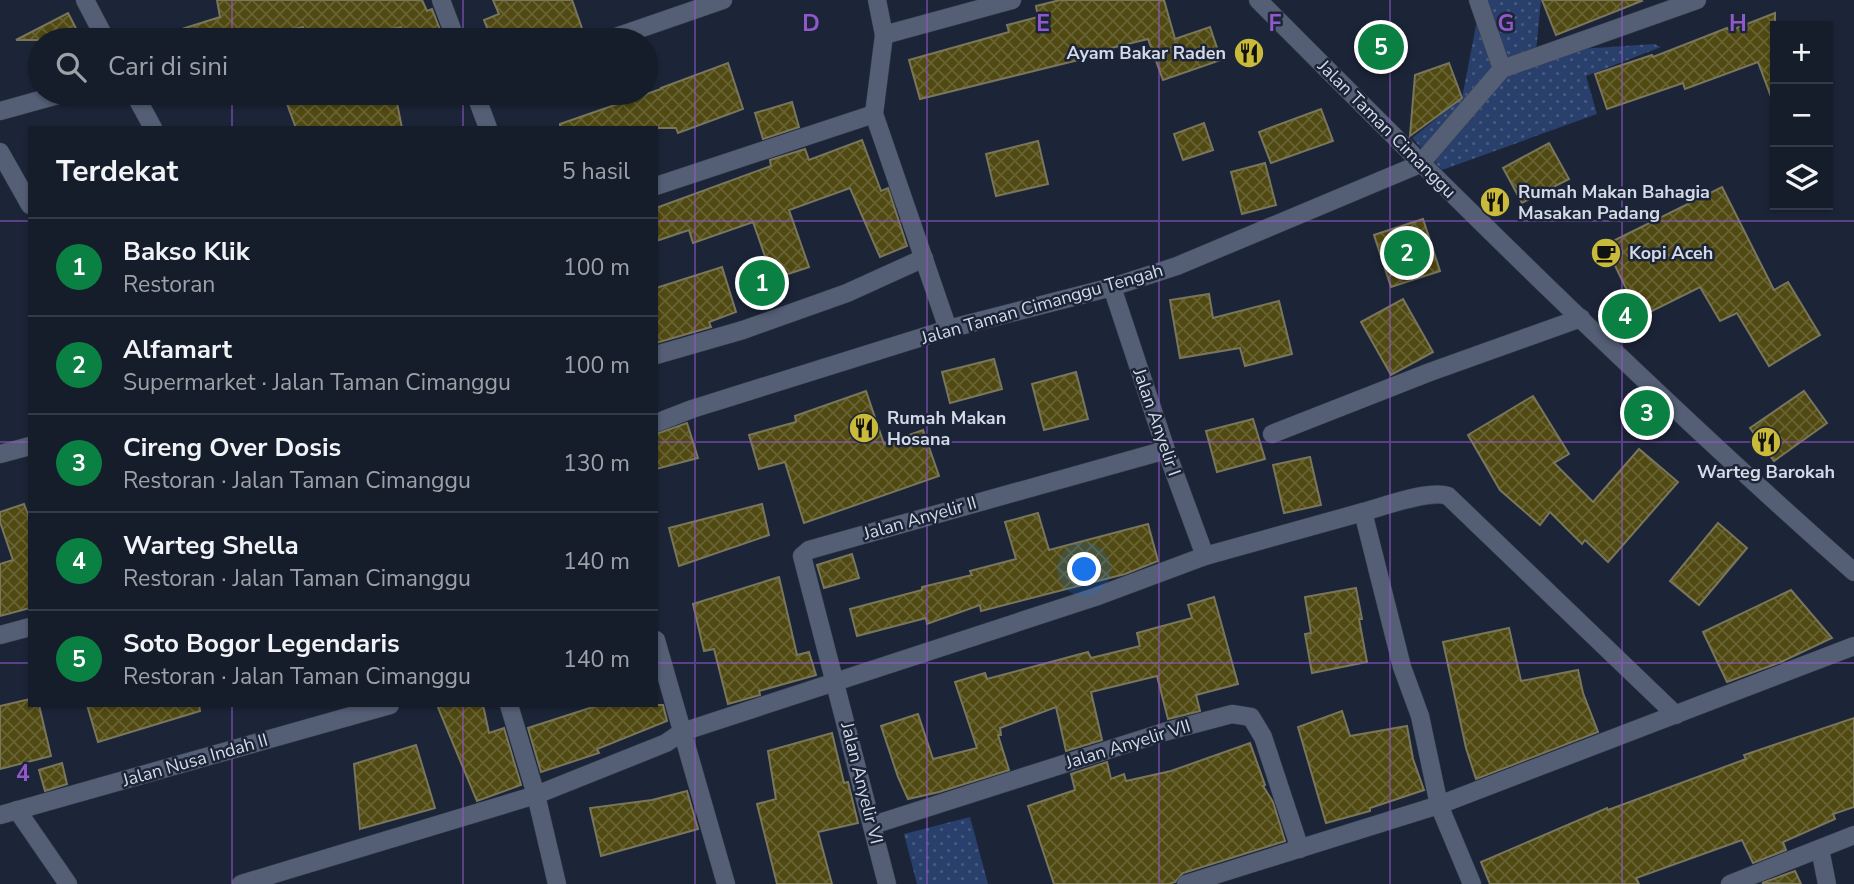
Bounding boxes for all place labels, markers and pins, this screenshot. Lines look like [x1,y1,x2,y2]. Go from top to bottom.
pin: 5 [1358,21,1404,73]
restaurant icon: Ayam Bakar Raden [1232,36,1266,70]
place label: Ayam Bakar Raden [1067,41,1226,65]
place label: Rumah Makan Bahagia Masakan Padang [1518,180,1710,225]
restaurant icon: Rumah Makan Bahagia Masakan Padang [1478,185,1512,219]
pin: 2 [1384,227,1430,279]
cafe icon: Kopi Aceh [1589,236,1623,270]
place label: Kopi Aceh [1629,241,1713,265]
pin: 1 [739,257,785,309]
pin: 4 [1602,290,1648,342]
pin: 3 [1624,387,1670,439]
place label: Rumah Makan Hosana [887,406,1006,451]
restaurant icon: Rumah Makan Hosana [847,411,881,445]
restaurant icon: Warteg Barokah [1749,425,1783,459]
place label: Warteg Barokah [1697,460,1835,484]

